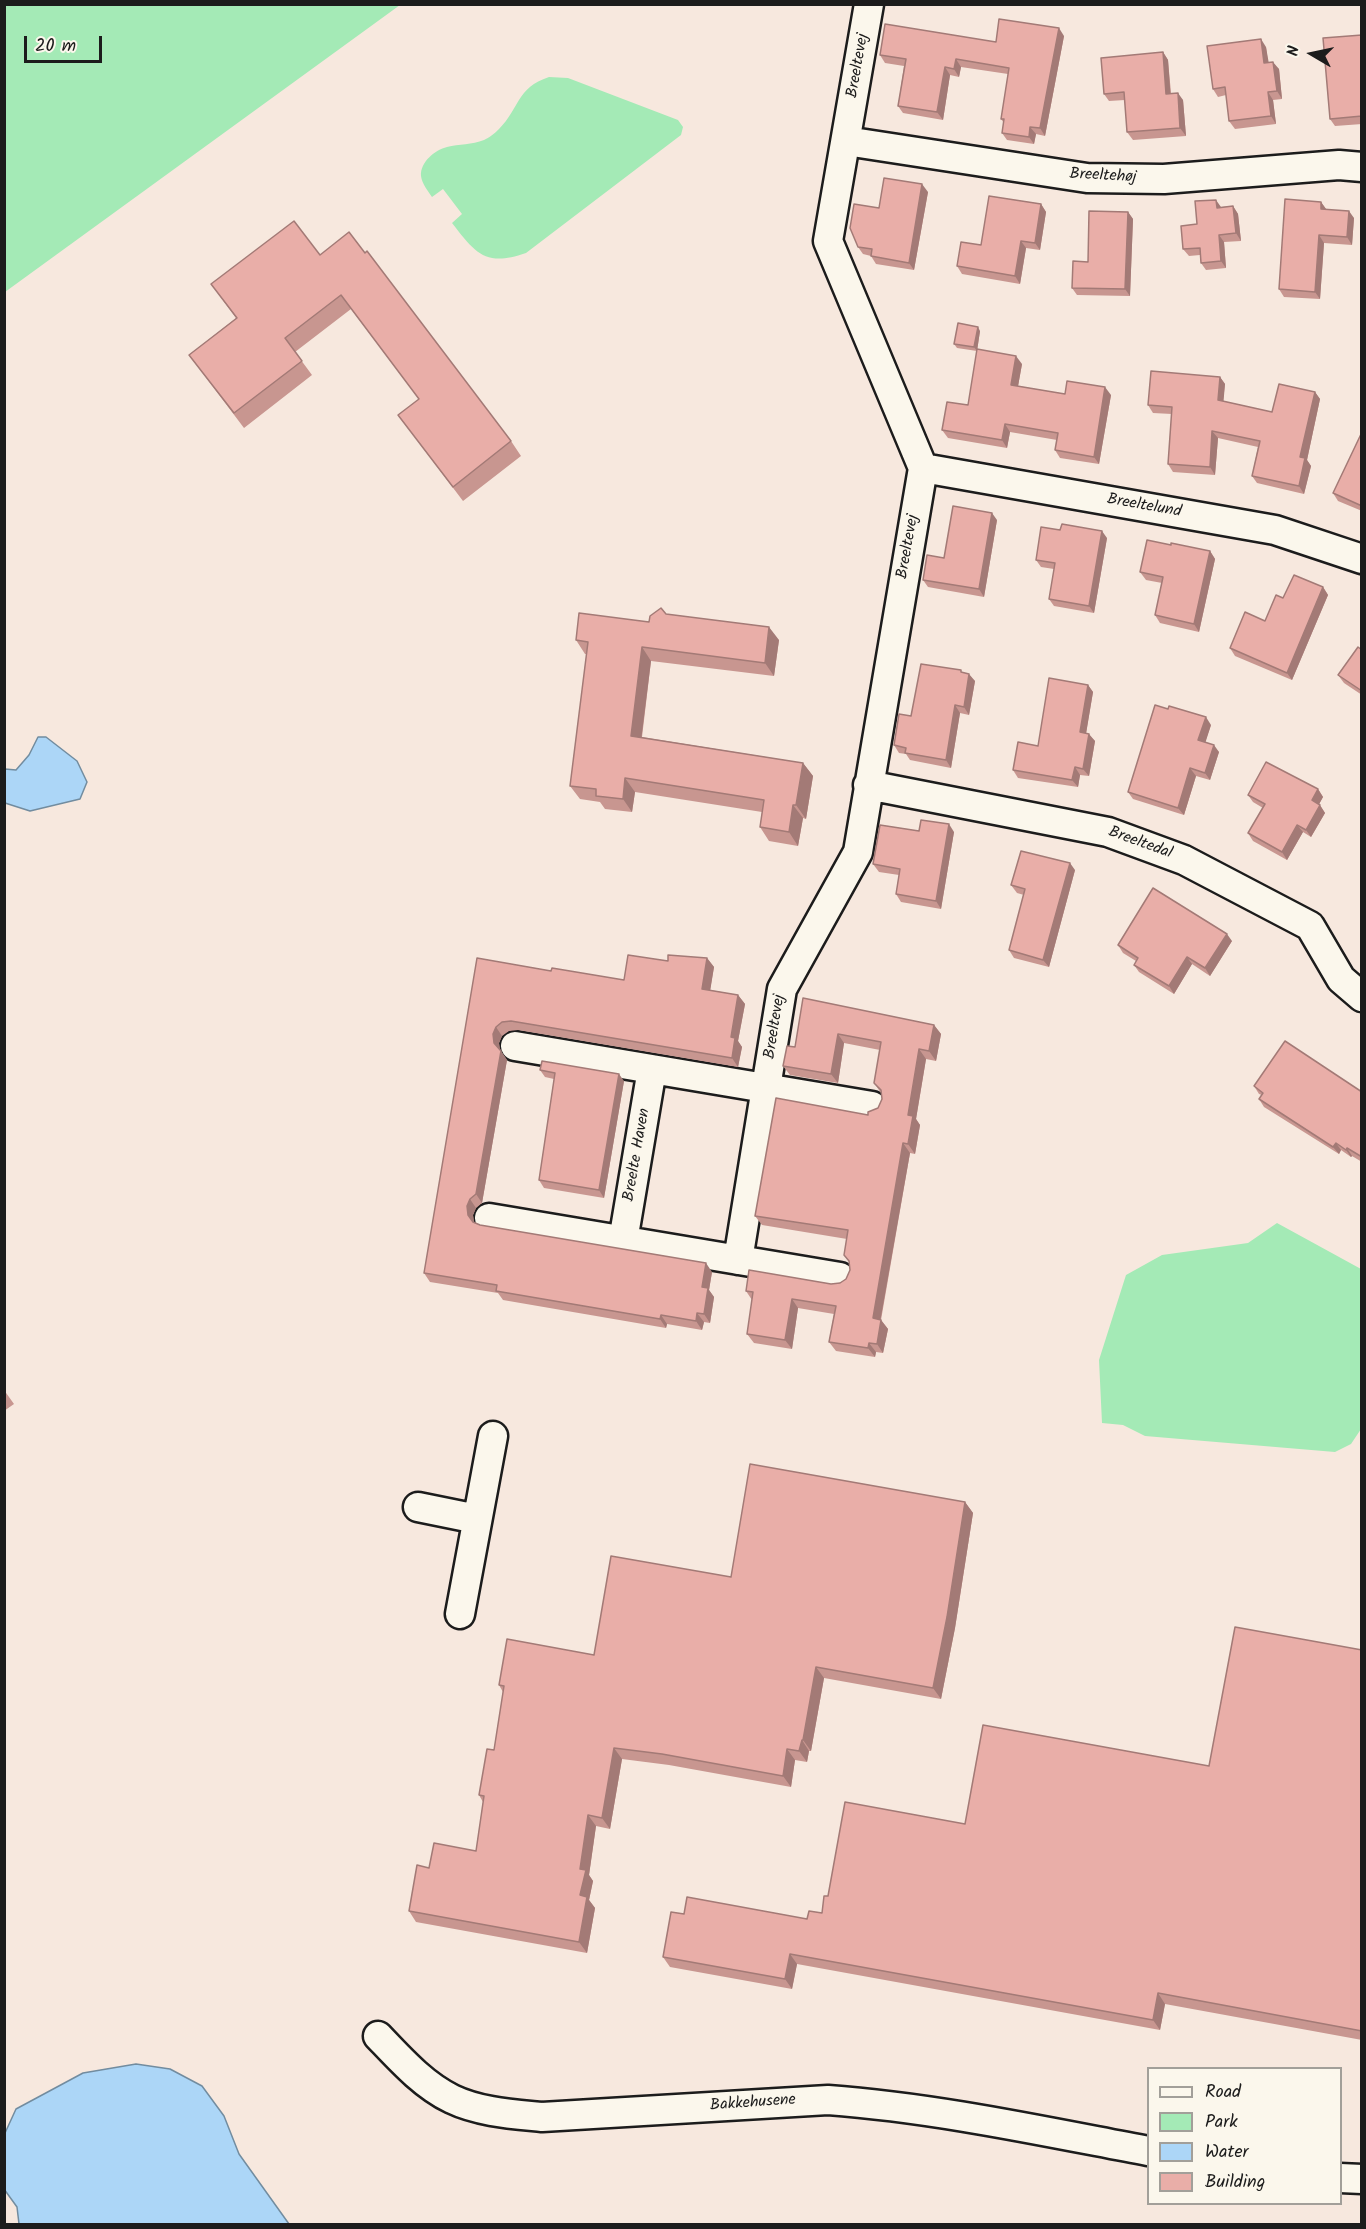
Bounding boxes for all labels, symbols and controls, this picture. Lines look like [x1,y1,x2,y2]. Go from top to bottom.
scale bar [27,24,105,62]
north arrow [1282,24,1342,84]
text: 20 m [35,32,76,61]
street label: Breeltevej [844,32,874,100]
text: N [1281,44,1307,58]
street label: Breeltehøj [1069,166,1137,188]
street label: Breeltelund [1105,491,1183,523]
street label: Breeltevej [894,513,924,581]
street label: Breeltedal [1105,824,1175,864]
street label: Breeltevej [761,993,791,1061]
street label: Breelte Haven [620,1107,656,1203]
legend [1147,2067,1342,2205]
text: Road [1205,2078,1241,2107]
street label: Bakkehusene [709,2091,797,2117]
text: Park [1205,2108,1238,2137]
text: Water [1205,2138,1249,2167]
text: Building [1205,2168,1265,2197]

